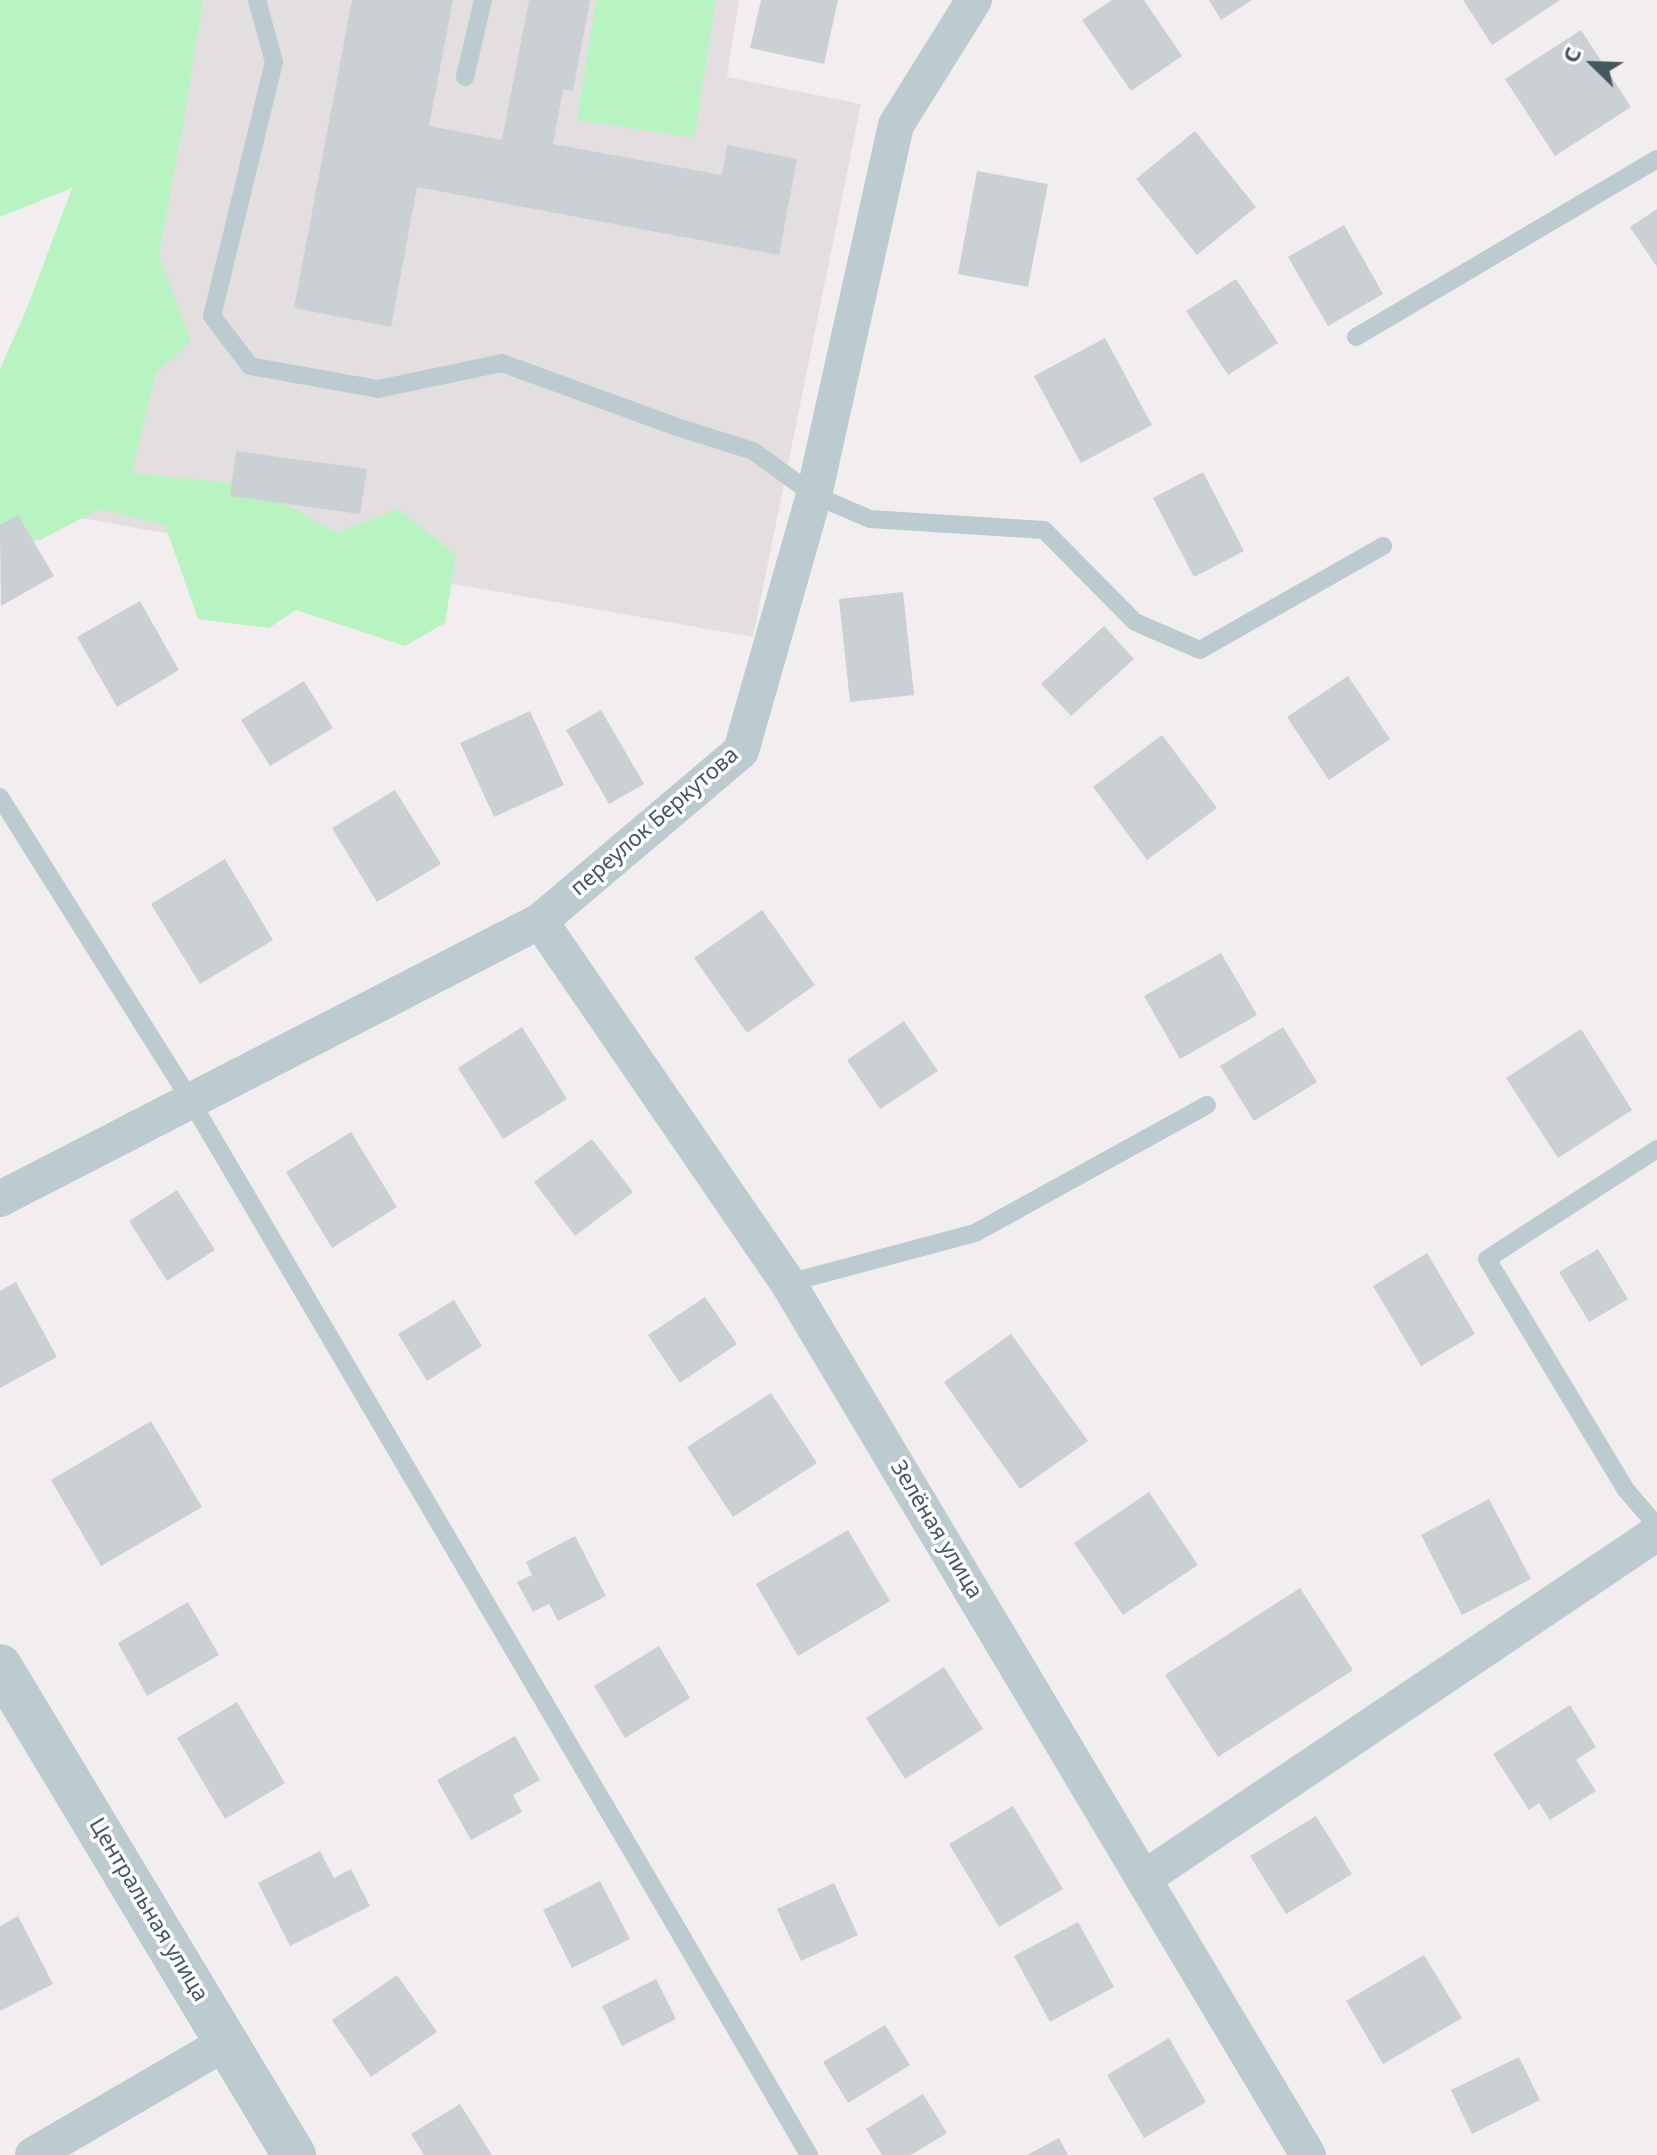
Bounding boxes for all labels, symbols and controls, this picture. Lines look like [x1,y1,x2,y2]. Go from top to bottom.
north arrow [1553,24,1633,104]
text: С [1554,42,1587,67]
street label: переулок Беркутова [566,742,744,902]
street label: Зелёная улица [884,1456,988,1604]
street label: Центральная улица [83,1814,213,2006]

